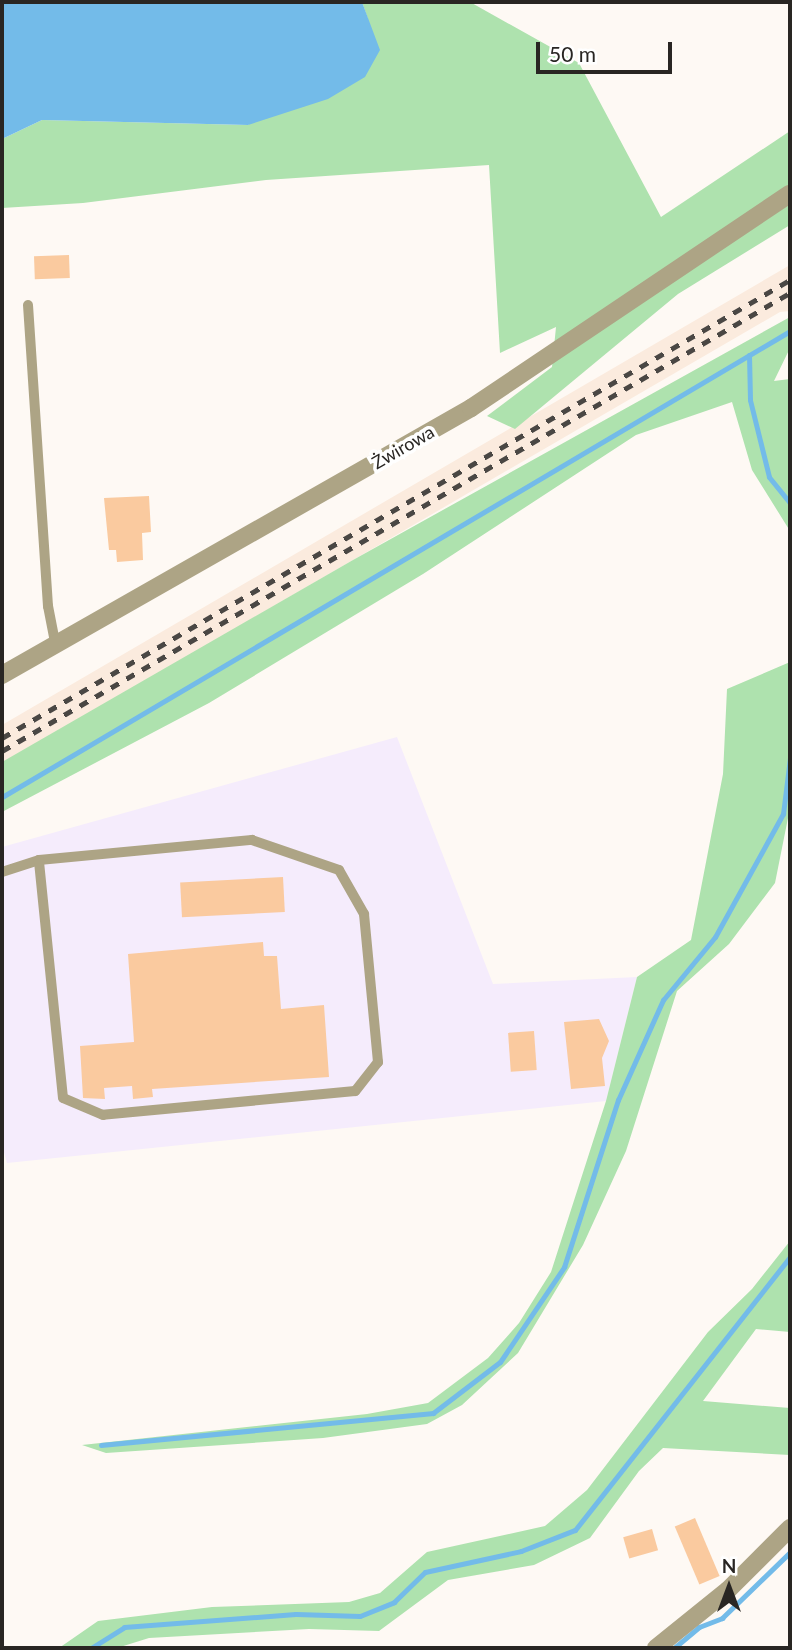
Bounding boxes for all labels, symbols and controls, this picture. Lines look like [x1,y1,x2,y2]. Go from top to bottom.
scale bar [540,28,676,72]
text: 50 m [549,41,596,66]
street label: Żwirowa [368,421,438,473]
north arrow [694,1552,764,1622]
text: N [722,1554,736,1577]

